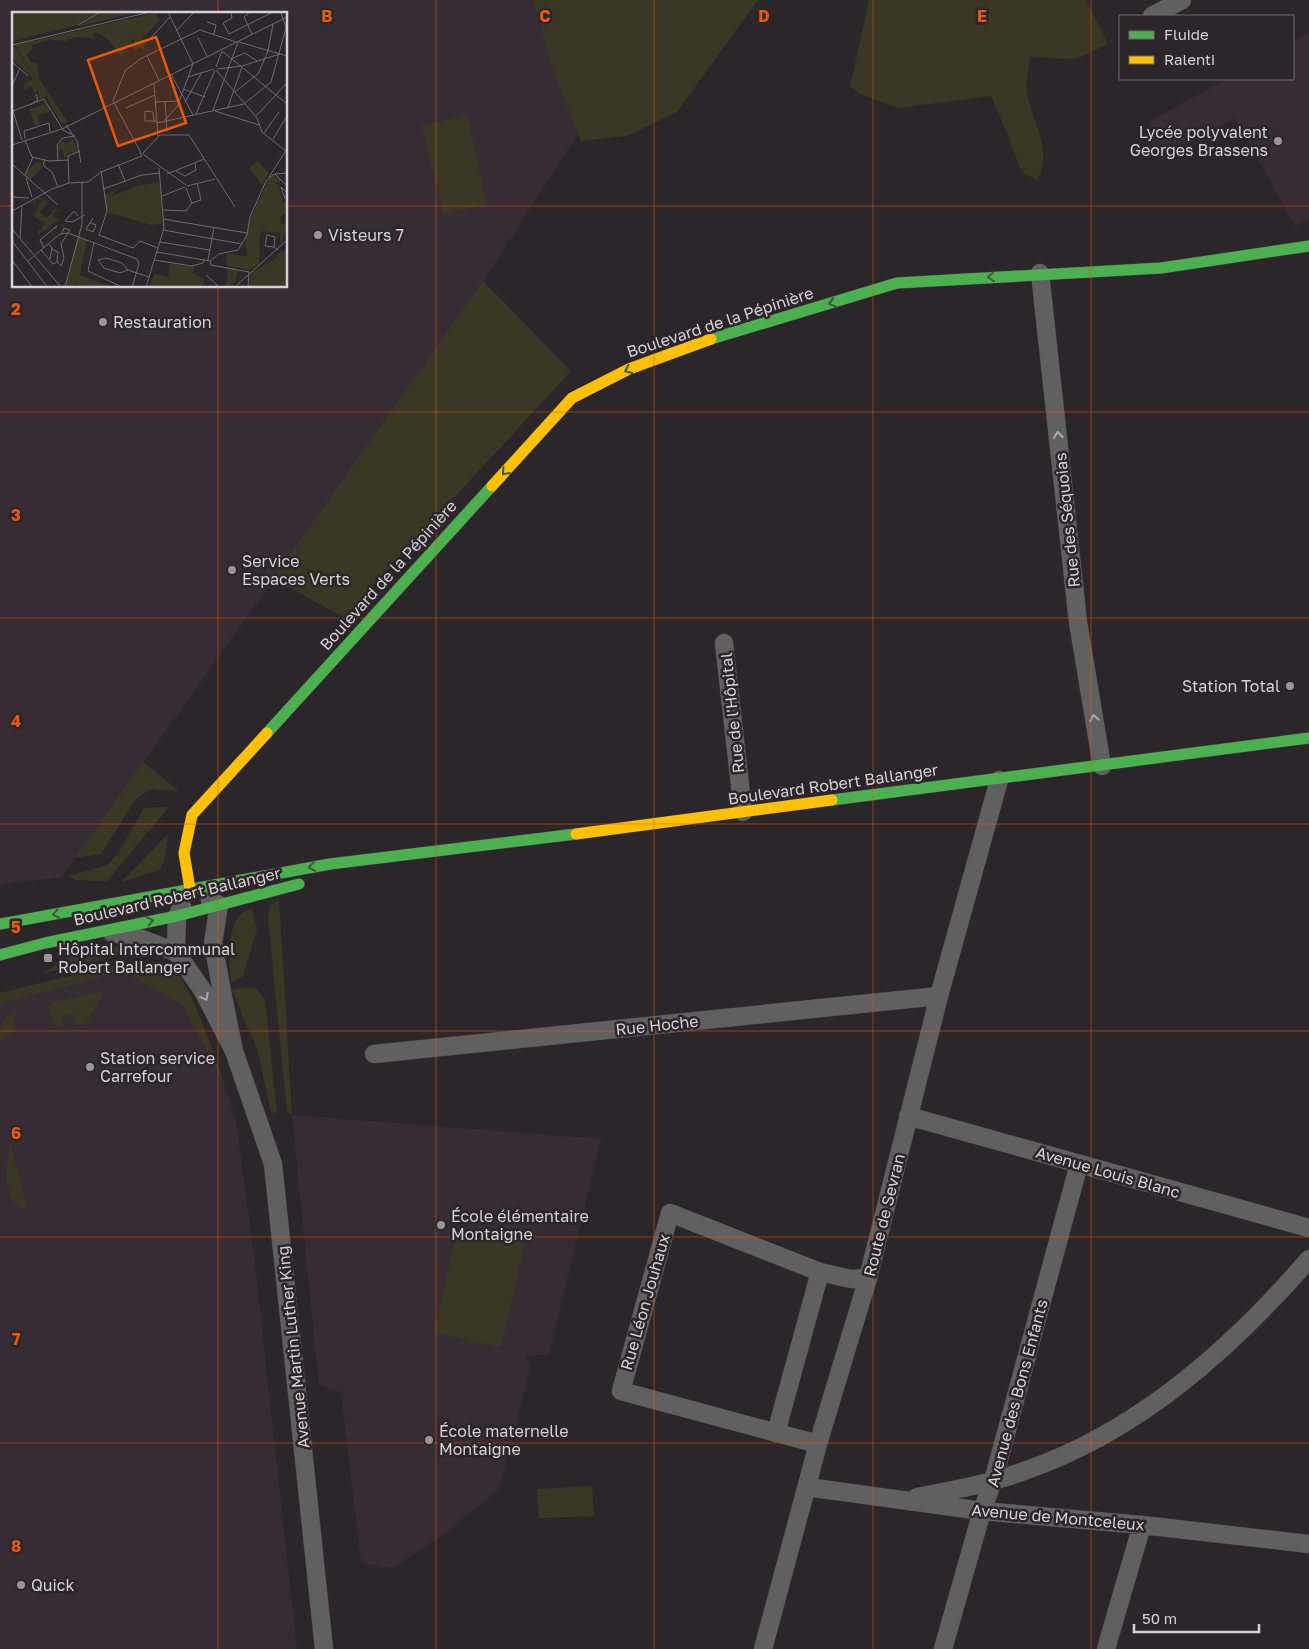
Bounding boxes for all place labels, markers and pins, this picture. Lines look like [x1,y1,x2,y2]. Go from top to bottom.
place label: Lycée polyvalent Georges Brassens [1130,122,1268,160]
marker: Lycée polyvalent Georges Brassens [1272,135,1284,147]
place label: Visteurs 7 [328,225,404,245]
marker: Visteurs 7 [312,229,324,241]
place label: Restauration [113,312,212,332]
marker: Restauration [97,316,109,328]
place label: Service Espaces Verts [242,551,350,589]
marker: Service Espaces Verts [226,564,238,576]
place label: Station Total [1182,676,1280,696]
marker: Station Total [1284,680,1296,692]
place label: Hôpital Intercommunal Robert Ballanger [58,939,235,977]
marker: Hôpital Intercommunal Robert Ballanger [42,952,54,964]
place label: Station service Carrefour [100,1048,215,1086]
marker: Station service Carrefour [84,1061,96,1073]
place label: École élémentaire Montaigne [451,1206,589,1244]
marker: École élémentaire Montaigne [435,1219,447,1231]
place label: École maternelle Montaigne [439,1421,569,1459]
marker: École maternelle Montaigne [423,1434,435,1446]
place label: Quick [31,1575,75,1595]
marker: Quick [15,1579,27,1591]

